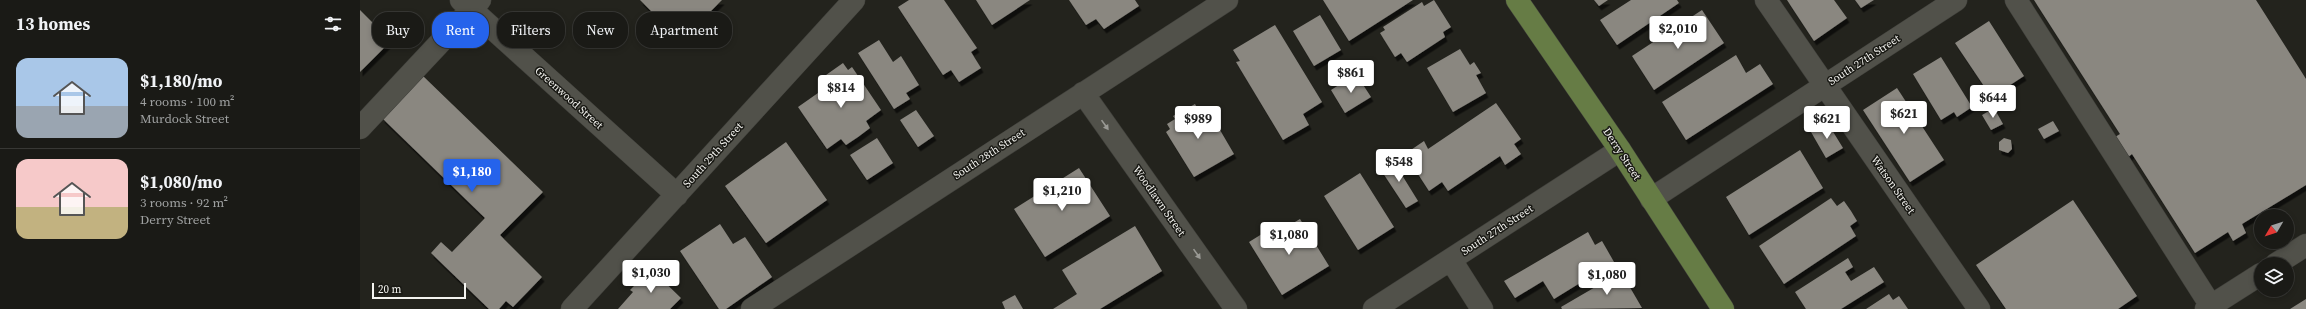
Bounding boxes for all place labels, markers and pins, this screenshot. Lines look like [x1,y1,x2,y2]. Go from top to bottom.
pin: $2,010 [1645,16,1711,50]
pin: $861 [1327,60,1375,94]
pin: $814 [817,75,865,109]
pin: $644 [1969,85,2017,119]
pin: $621 [1880,101,1928,135]
pin: $989 [1174,106,1222,140]
pin: $621 [1803,106,1851,140]
pin: $548 [1375,149,1423,183]
pin: $1,180 [439,159,505,193]
pin: $1,210 [1029,178,1095,212]
pin: $1,080 [1256,222,1322,256]
pin: $1,030 [618,260,684,294]
pin: $1,080 [1574,262,1640,296]

